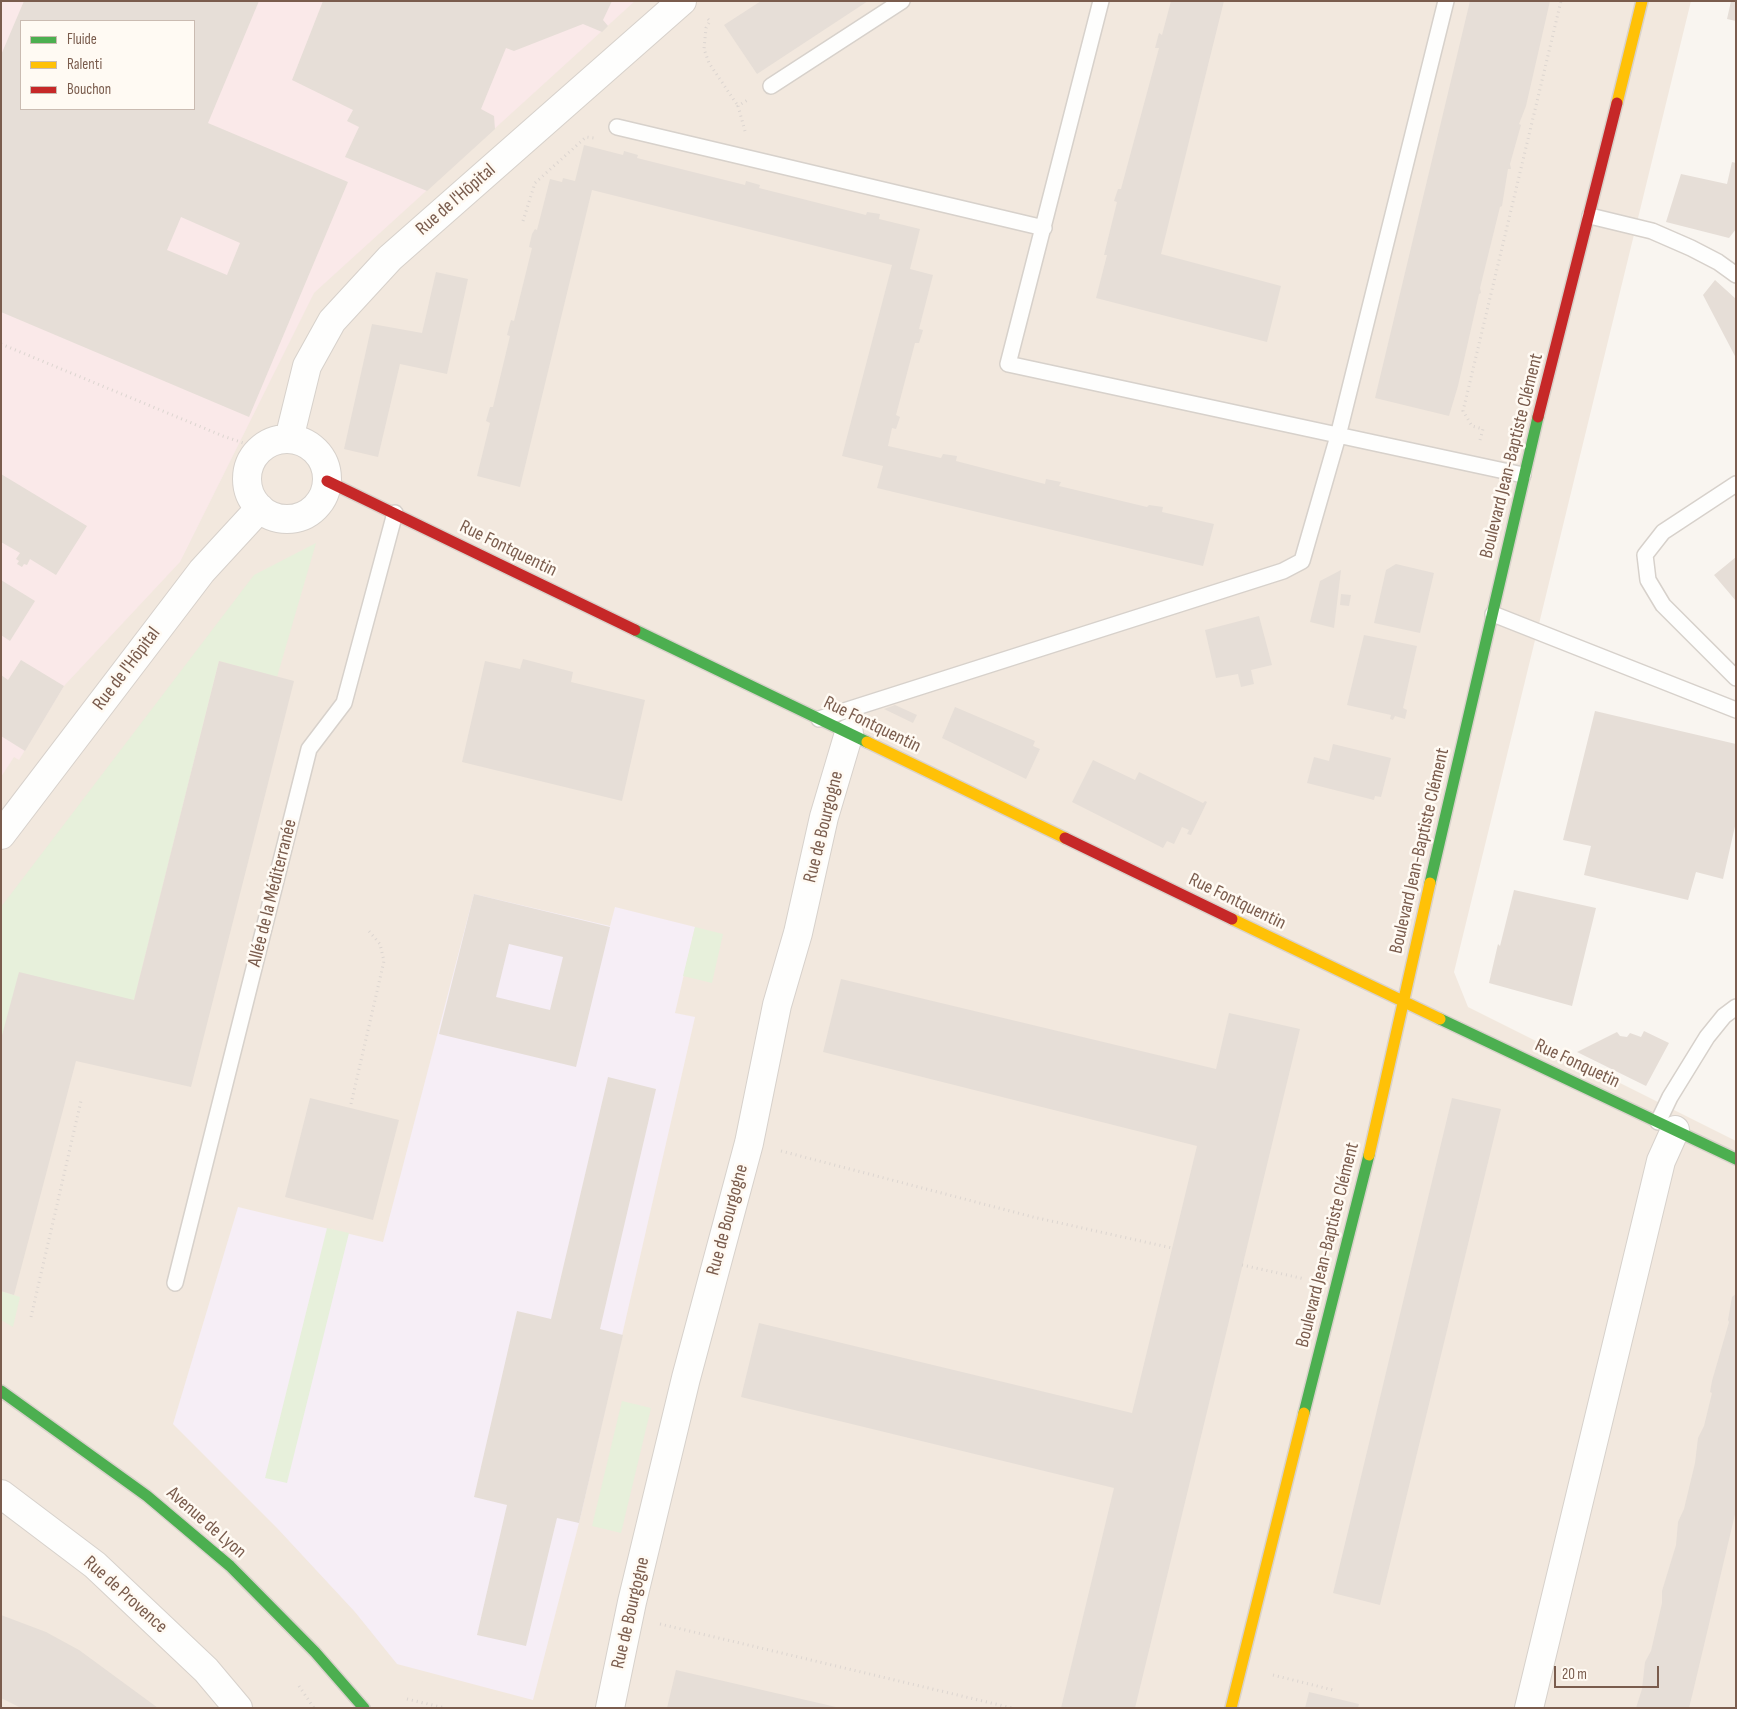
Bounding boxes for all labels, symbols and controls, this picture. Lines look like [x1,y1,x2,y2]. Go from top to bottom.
legend [20,20,195,110]
text: Fluide [67,30,97,49]
text: Ralenti [67,55,102,74]
text: Bouchon [67,80,111,99]
street label: Rue de l'Hôpital [412,159,500,241]
street label: Boulevard Jean-Baptiste Clément [1476,351,1548,561]
street label: Rue Fontquentin [456,516,560,582]
street label: Rue de l'Hôpital [88,623,166,715]
street label: Rue Fontquentin [820,692,924,758]
street label: Boulevard Jean-Baptiste Clément [1385,746,1455,956]
street label: Rue de Bourgogne [799,769,849,885]
street label: Allée de la Méditerranée [244,817,302,969]
street label: Rue Fontquentin [1185,869,1289,935]
street label: Rue Fonquetin [1531,1034,1623,1094]
street label: Boulevard Jean-Baptiste Clément [1292,1140,1364,1350]
street label: Rue de Bourgogne [702,1162,754,1278]
street label: Avenue de Lyon [162,1482,250,1564]
street label: Rue de Provence [78,1551,172,1639]
street label: Rue de Bourgogne [607,1555,655,1671]
scale bar [1557,1656,1662,1688]
text: 20 m [1562,1665,1587,1684]

